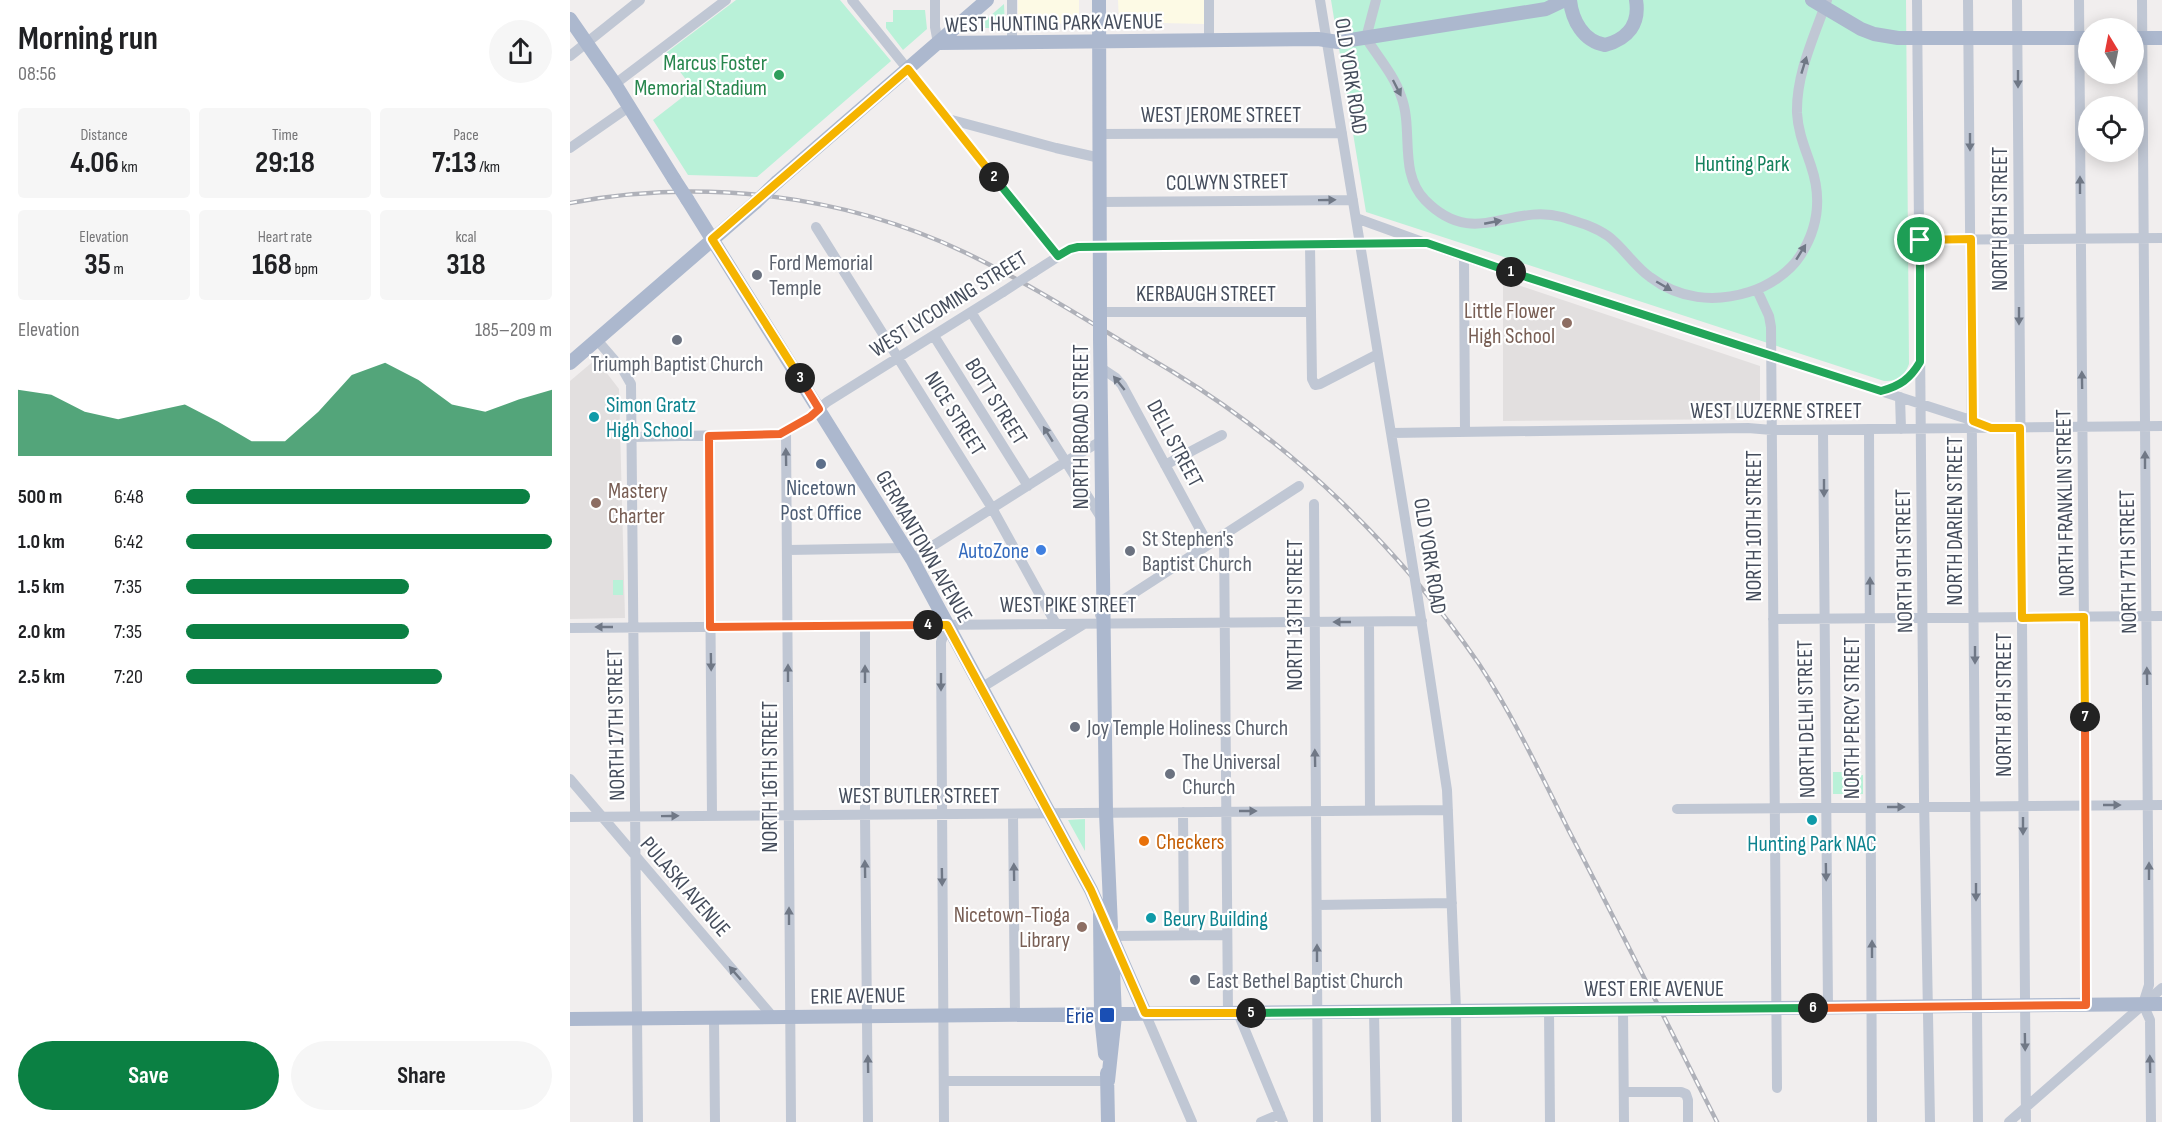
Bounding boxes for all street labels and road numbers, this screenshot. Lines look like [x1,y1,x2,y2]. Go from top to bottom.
street label: WEST HUNTING PARK AVENUE [945,8,1163,39]
street label: OLD YORK ROAD [1328,16,1373,136]
street label: WEST JEROME STREET [1141,102,1301,129]
street label: NORTH 8TH STREET [1987,147,2014,291]
street label: COLWYN STREET [1166,168,1289,197]
street label: WEST LYCOMING STREET [865,245,1033,364]
street label: KERBAUGH STREET [1136,281,1276,308]
street label: NORTH BROAD STREET [1068,344,1095,510]
street label: BOTT STREET [959,353,1033,450]
street label: NICE STREET [918,367,991,461]
street label: DELL STREET [1140,395,1209,492]
street label: WEST LUZERNE STREET [1690,398,1862,425]
street label: NORTH FRANKLIN STREET [2050,409,2081,597]
street label: NORTH DARIEN STREET [1942,436,1969,606]
street label: NORTH 10TH STREET [1741,450,1768,602]
street label: GERMANTOWN AVENUE [869,466,978,628]
street label: NORTH 9TH STREET [1890,489,1919,633]
street label: NORTH 7TH STREET [2114,490,2143,634]
street label: OLD YORK ROAD [1407,496,1452,616]
street label: NORTH 13TH STREET [1282,539,1309,691]
street label: WEST PIKE STREET [1000,592,1136,619]
street label: NORTH 8TH STREET [1991,633,2018,777]
street label: NORTH PERCY STREET [1839,637,1866,799]
street label: NORTH DELHI STREET [1792,640,1821,798]
street label: NORTH 17TH STREET [602,649,631,801]
street label: NORTH 16TH STREET [757,701,784,853]
street label: WEST BUTLER STREET [839,783,1000,810]
street label: PULASKI AVENUE [634,831,736,943]
street label: WEST ERIE AVENUE [1584,976,1724,1003]
street label: ERIE AVENUE [810,982,906,1011]

